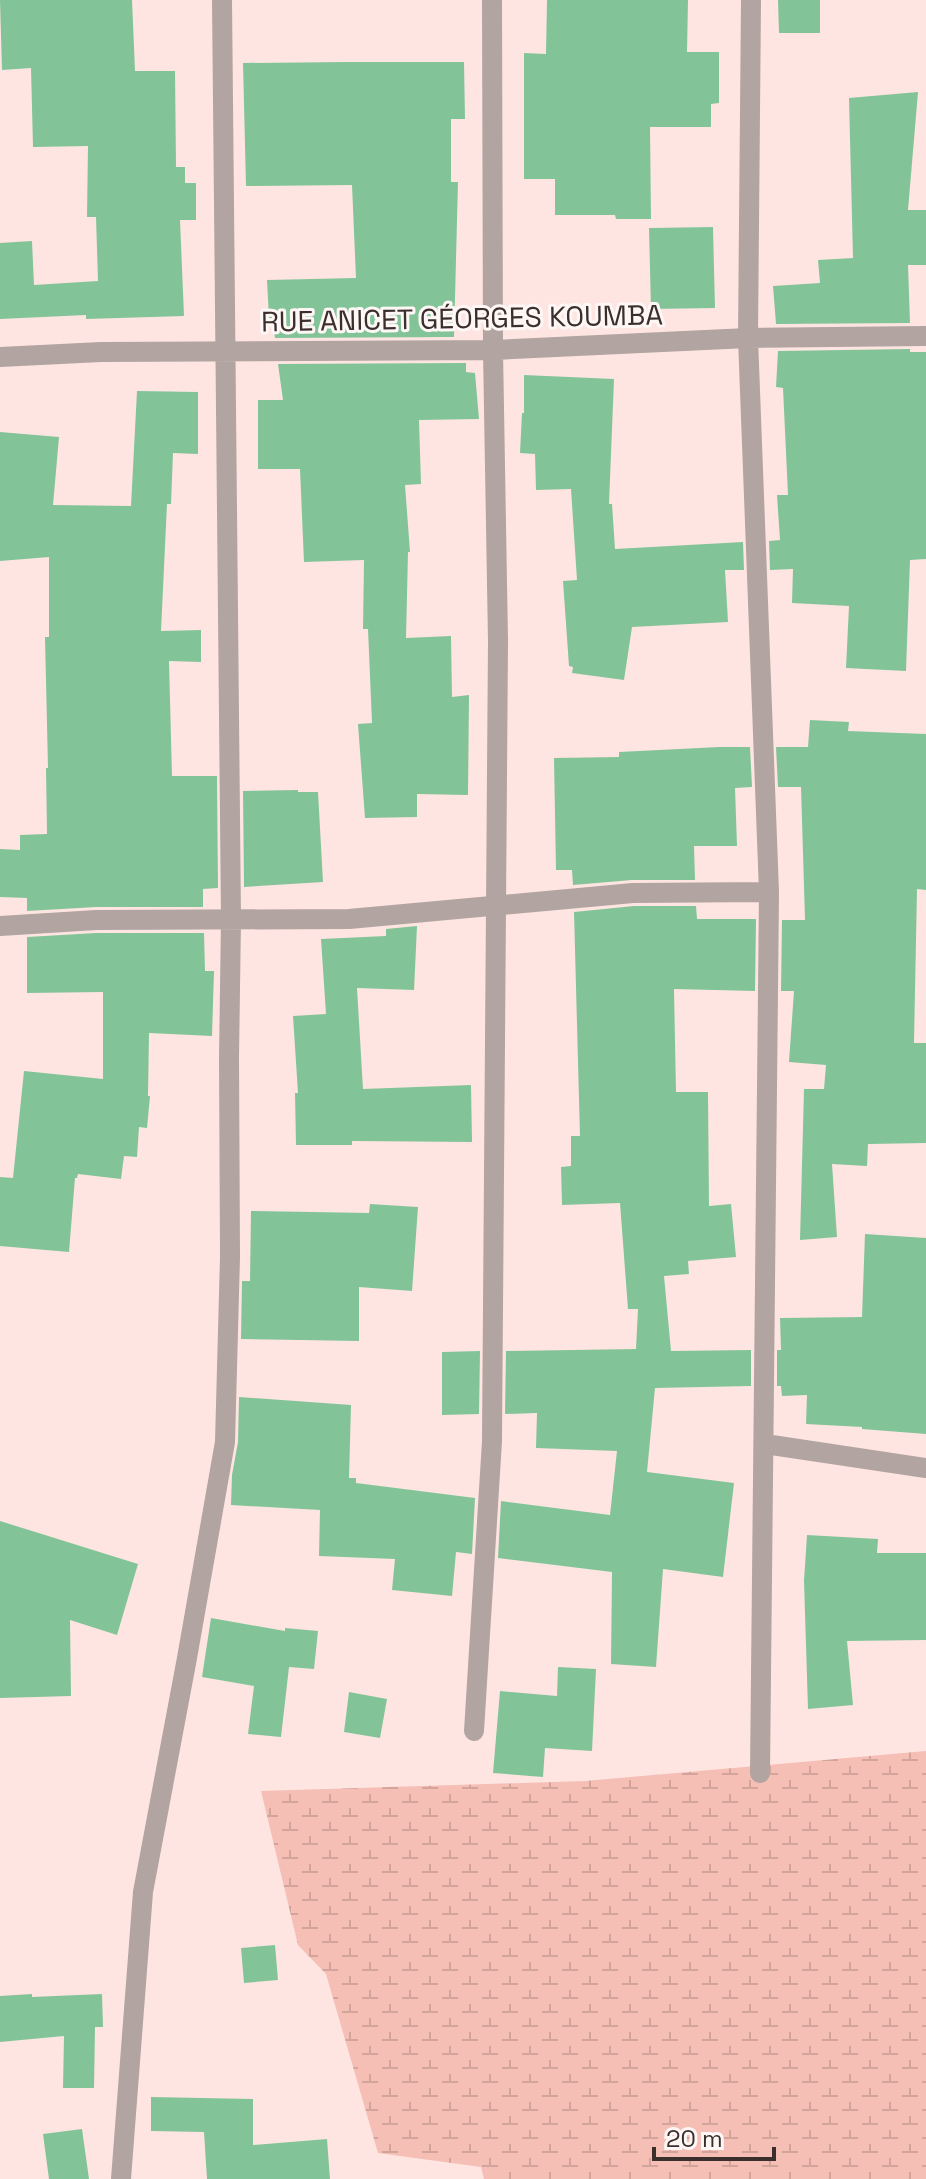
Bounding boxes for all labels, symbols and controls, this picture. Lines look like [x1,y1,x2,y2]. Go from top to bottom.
street label: RUE ANICET GÉORGES KOUMBA [261,296,663,340]
scale bar [654,2111,774,2161]
text: 20 m [666,2123,723,2154]

